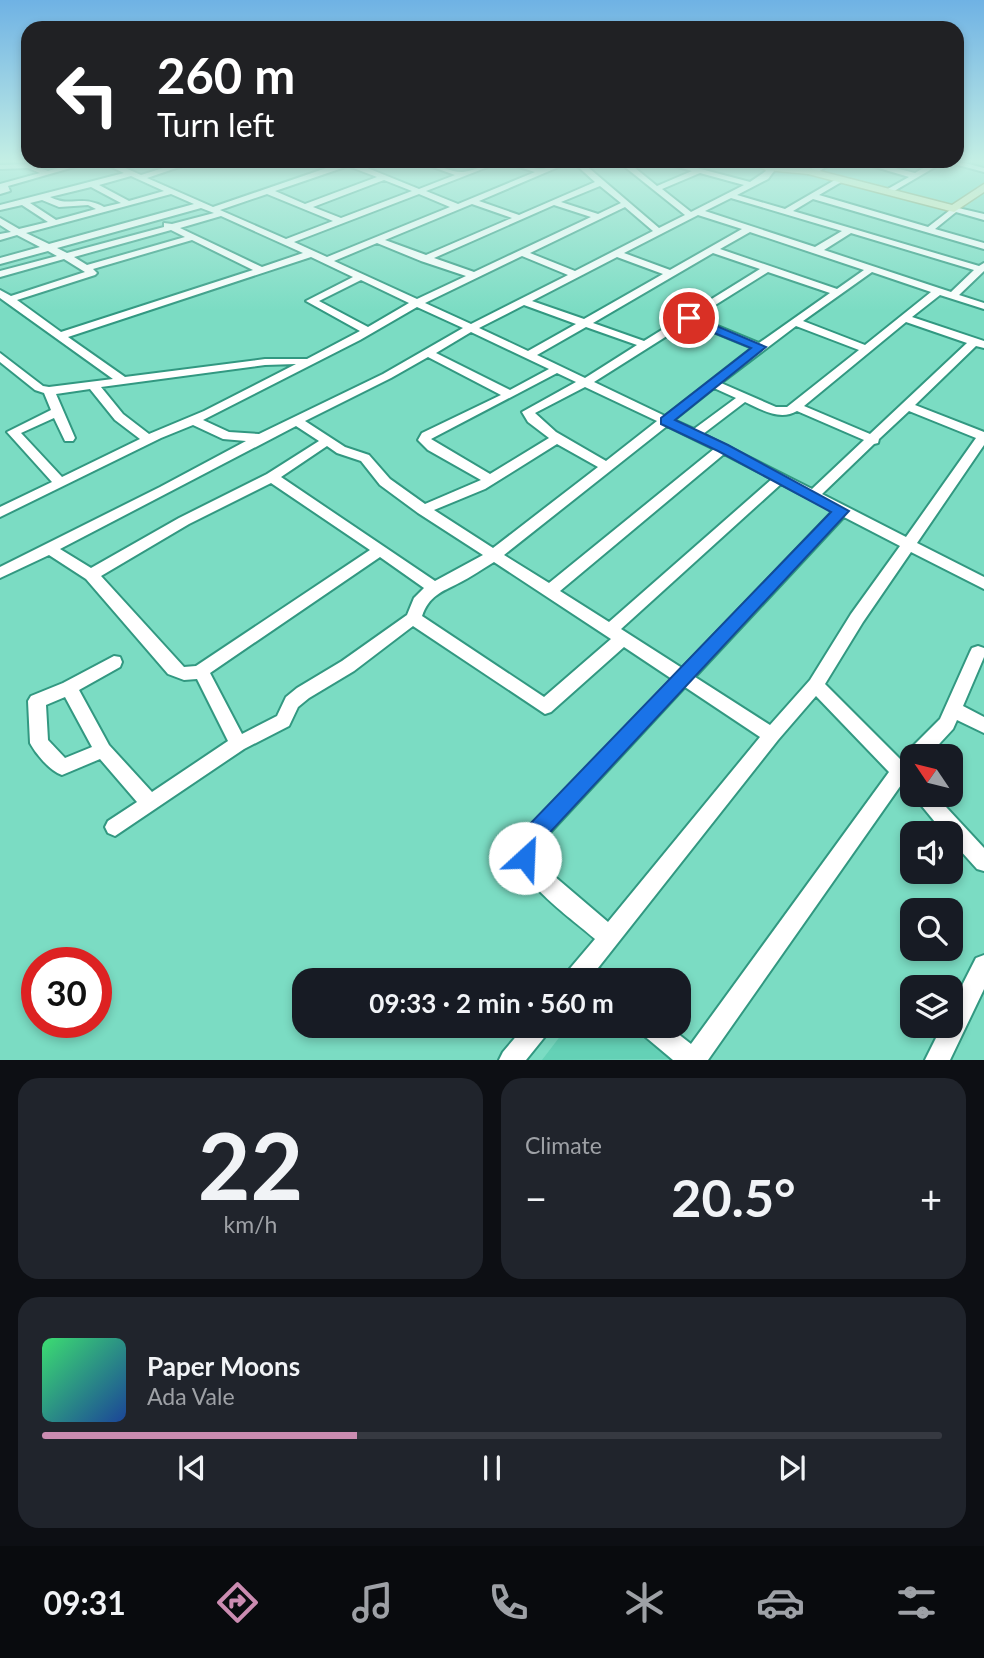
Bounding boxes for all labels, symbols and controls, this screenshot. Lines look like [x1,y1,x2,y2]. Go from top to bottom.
text: 260 m [157,46,295,104]
icon: left [42,49,133,140]
text: Turn left [157,105,274,144]
pin [659,288,719,348]
icon: arrive [670,299,708,337]
north arrow [900,744,962,807]
map controls [900,744,963,1038]
position arrow [488,821,562,895]
button: sound [900,821,963,884]
button: search [900,898,963,961]
speed limit sign: 30 [21,947,112,1038]
button: layers [900,975,963,1038]
text: 09:33 · 2 min · 560 m [369,987,614,1019]
text: 22 [198,1110,303,1219]
text: Climate [525,1131,602,1159]
text: 20.5° [671,1166,796,1228]
text: − [525,1175,547,1221]
text: + [920,1175,942,1221]
text: km/h [224,1210,277,1238]
text: Paper Moons [147,1350,300,1382]
text: Ada Vale [147,1382,235,1410]
icon: previous [173,1449,211,1487]
icon: pause [473,1449,511,1487]
icon: next [773,1449,811,1487]
icon: directions [213,1578,262,1627]
icon: music [348,1578,397,1627]
icon: phone [484,1578,533,1627]
icon: climate [620,1578,669,1627]
icon: car [756,1578,805,1627]
icon: filters [892,1578,941,1627]
text: 09:31 [43,1583,126,1622]

